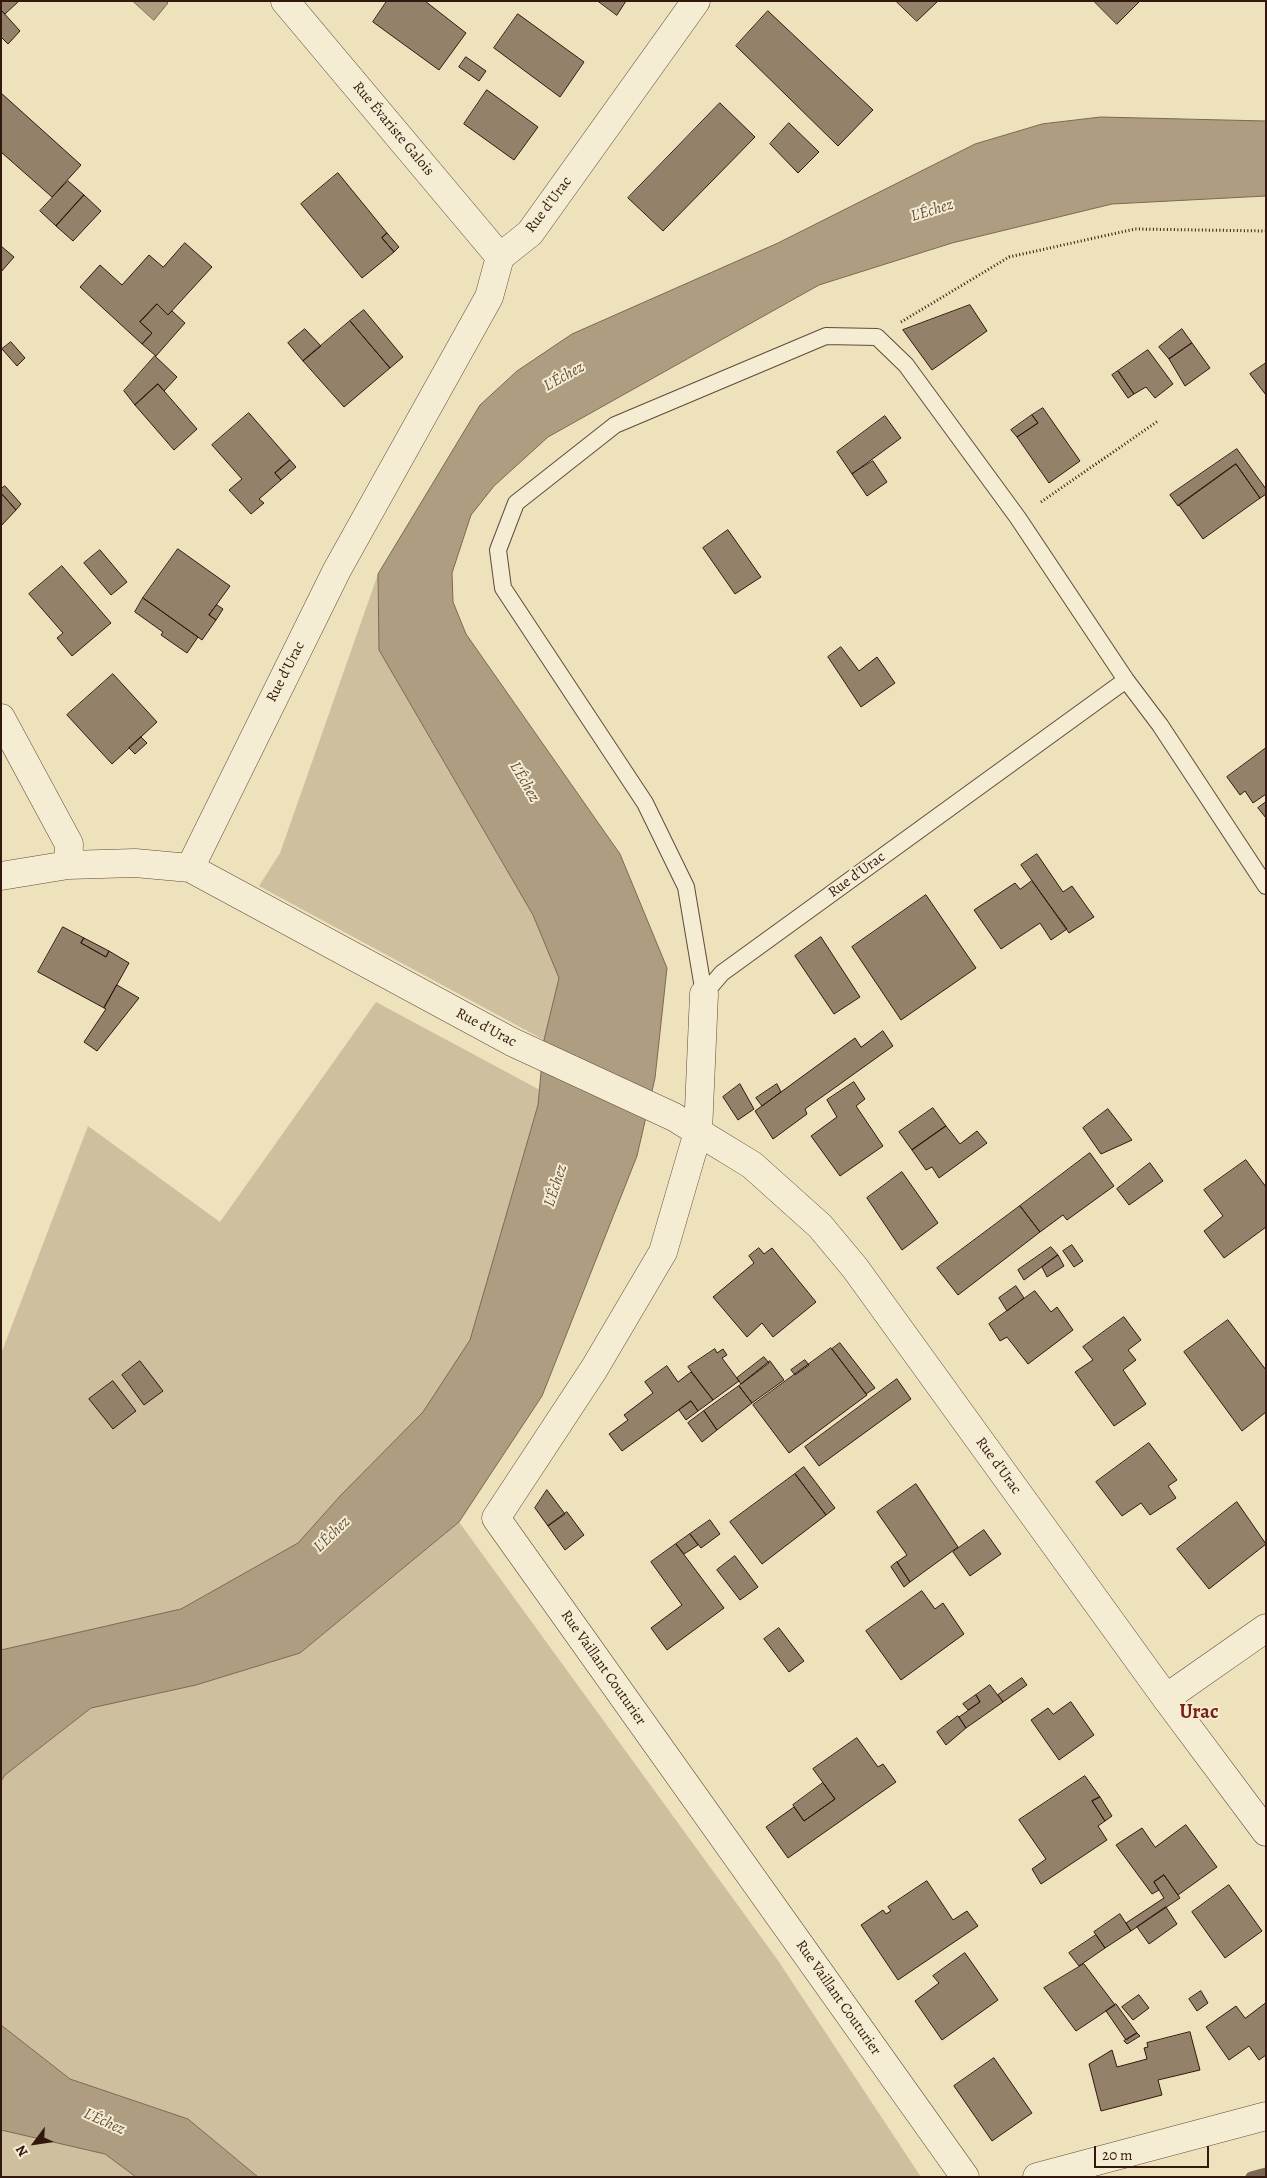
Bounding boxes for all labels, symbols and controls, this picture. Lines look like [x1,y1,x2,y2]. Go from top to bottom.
street label: Rue Évariste Galois [348,78,438,180]
street label: Rue d'Urac [522,173,576,237]
water label: L'Échez [909,196,955,226]
water label: L'Échez [540,358,588,396]
street label: Rue d'Urac [263,638,309,706]
water label: L'Échez [505,759,543,805]
street label: Rue d'Urac [825,848,889,902]
street label: Rue d'Urac [453,1005,519,1051]
water label: L'Échez [540,1163,572,1209]
street label: Rue d'Urac [971,1434,1025,1498]
water label: L'Échez [310,1513,354,1557]
street label: Rue Vaillant Couturier [557,1607,649,1729]
district label: Urac [1179,1701,1219,1725]
street label: Rue Vaillant Couturier [792,1937,884,2059]
water label: L'Échez [80,2104,128,2140]
north arrow [10,2118,60,2168]
scale bar [1097,2136,1212,2168]
text: N [11,2142,32,2160]
text: 20 m [1102,2145,1133,2165]

